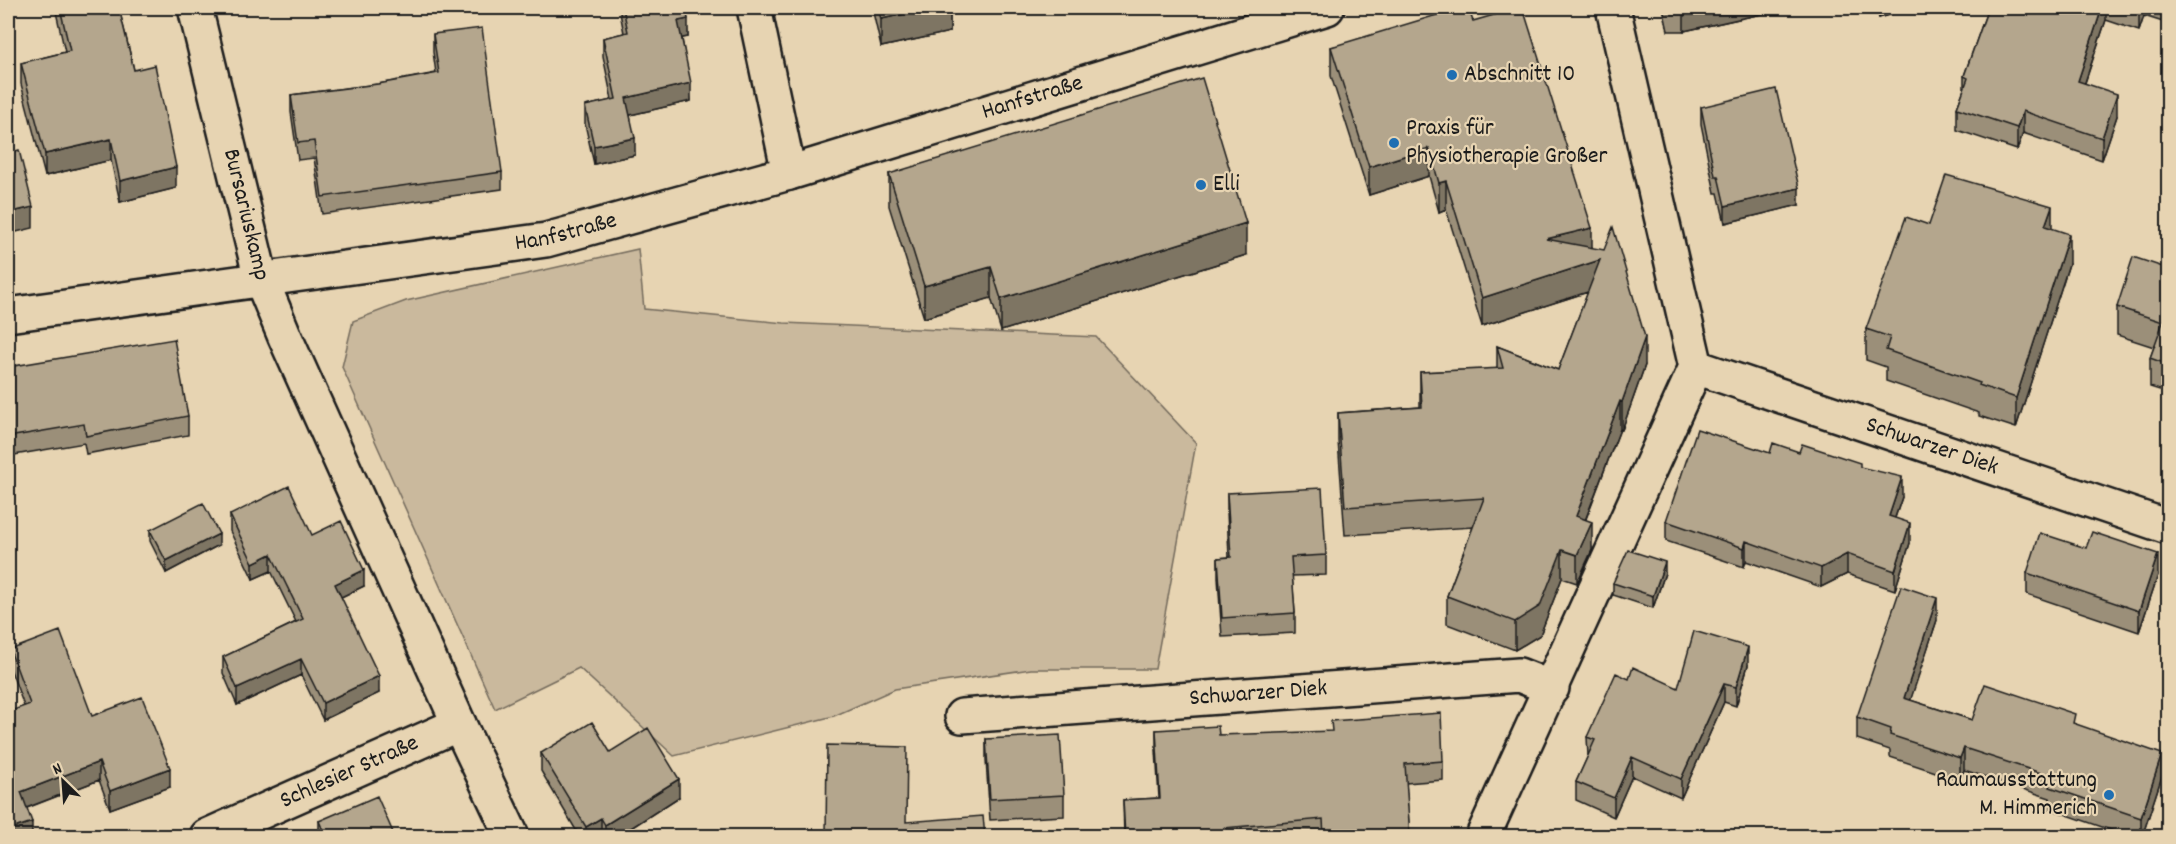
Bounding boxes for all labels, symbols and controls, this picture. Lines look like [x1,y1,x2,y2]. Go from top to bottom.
place label: Abschnitt 10 [1464,58,1575,92]
street label: Hanfstraße [978,67,1087,130]
marker: Abschnitt 10 [1445,68,1459,82]
place label: Praxis für Physiotherapie Großer [1406,112,1608,174]
marker: Praxis für Physiotherapie Großer [1387,136,1401,150]
street label: Bursariuskamp [213,146,278,284]
place label: Elli [1213,168,1240,202]
marker: Elli [1194,178,1208,192]
street label: Hanfstraße [513,204,621,261]
street label: Schwarzer Diek [1861,409,2003,485]
street label: Schwarzer Diek [1188,672,1328,716]
street label: Schlesier Straße [275,727,424,818]
north arrow [33,751,93,811]
text: N [49,758,66,782]
place label: Raumausstattung M. Himmerich [1936,764,2097,826]
marker: Raumausstattung M. Himmerich [2102,788,2116,802]

